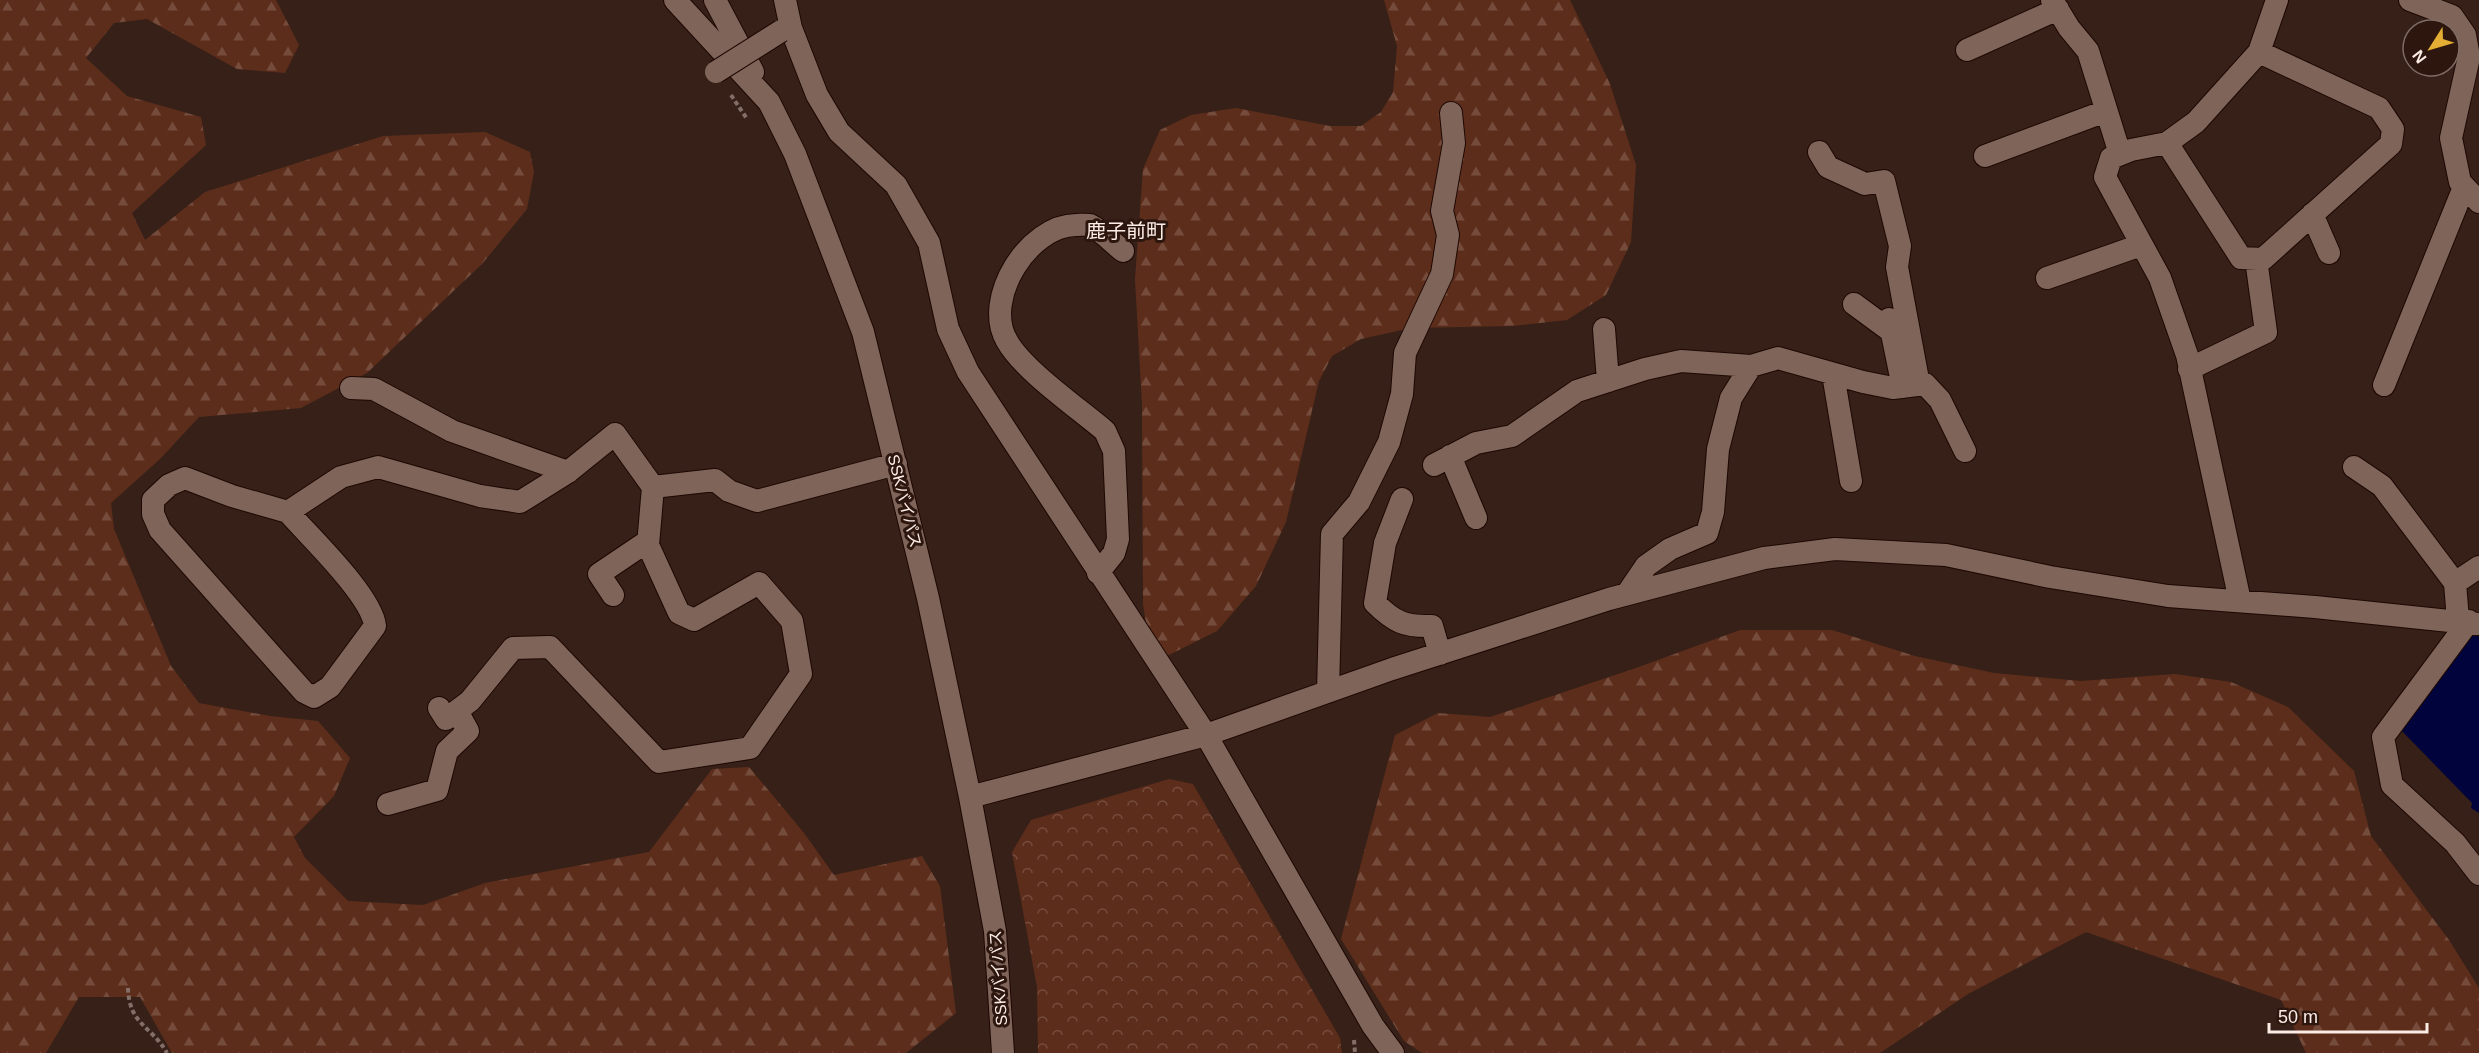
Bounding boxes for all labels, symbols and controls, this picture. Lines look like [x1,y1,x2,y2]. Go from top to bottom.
north arrow [2401,18,2461,78]
text: N [2409,47,2430,66]
district label: 鹿子前町 [1086,220,1166,242]
street label: SSKバイパス [885,453,924,550]
street label: SSKバイパス [987,930,1010,1026]
scale bar [2269,996,2426,1034]
text: 50 m [2278,1007,2318,1027]

